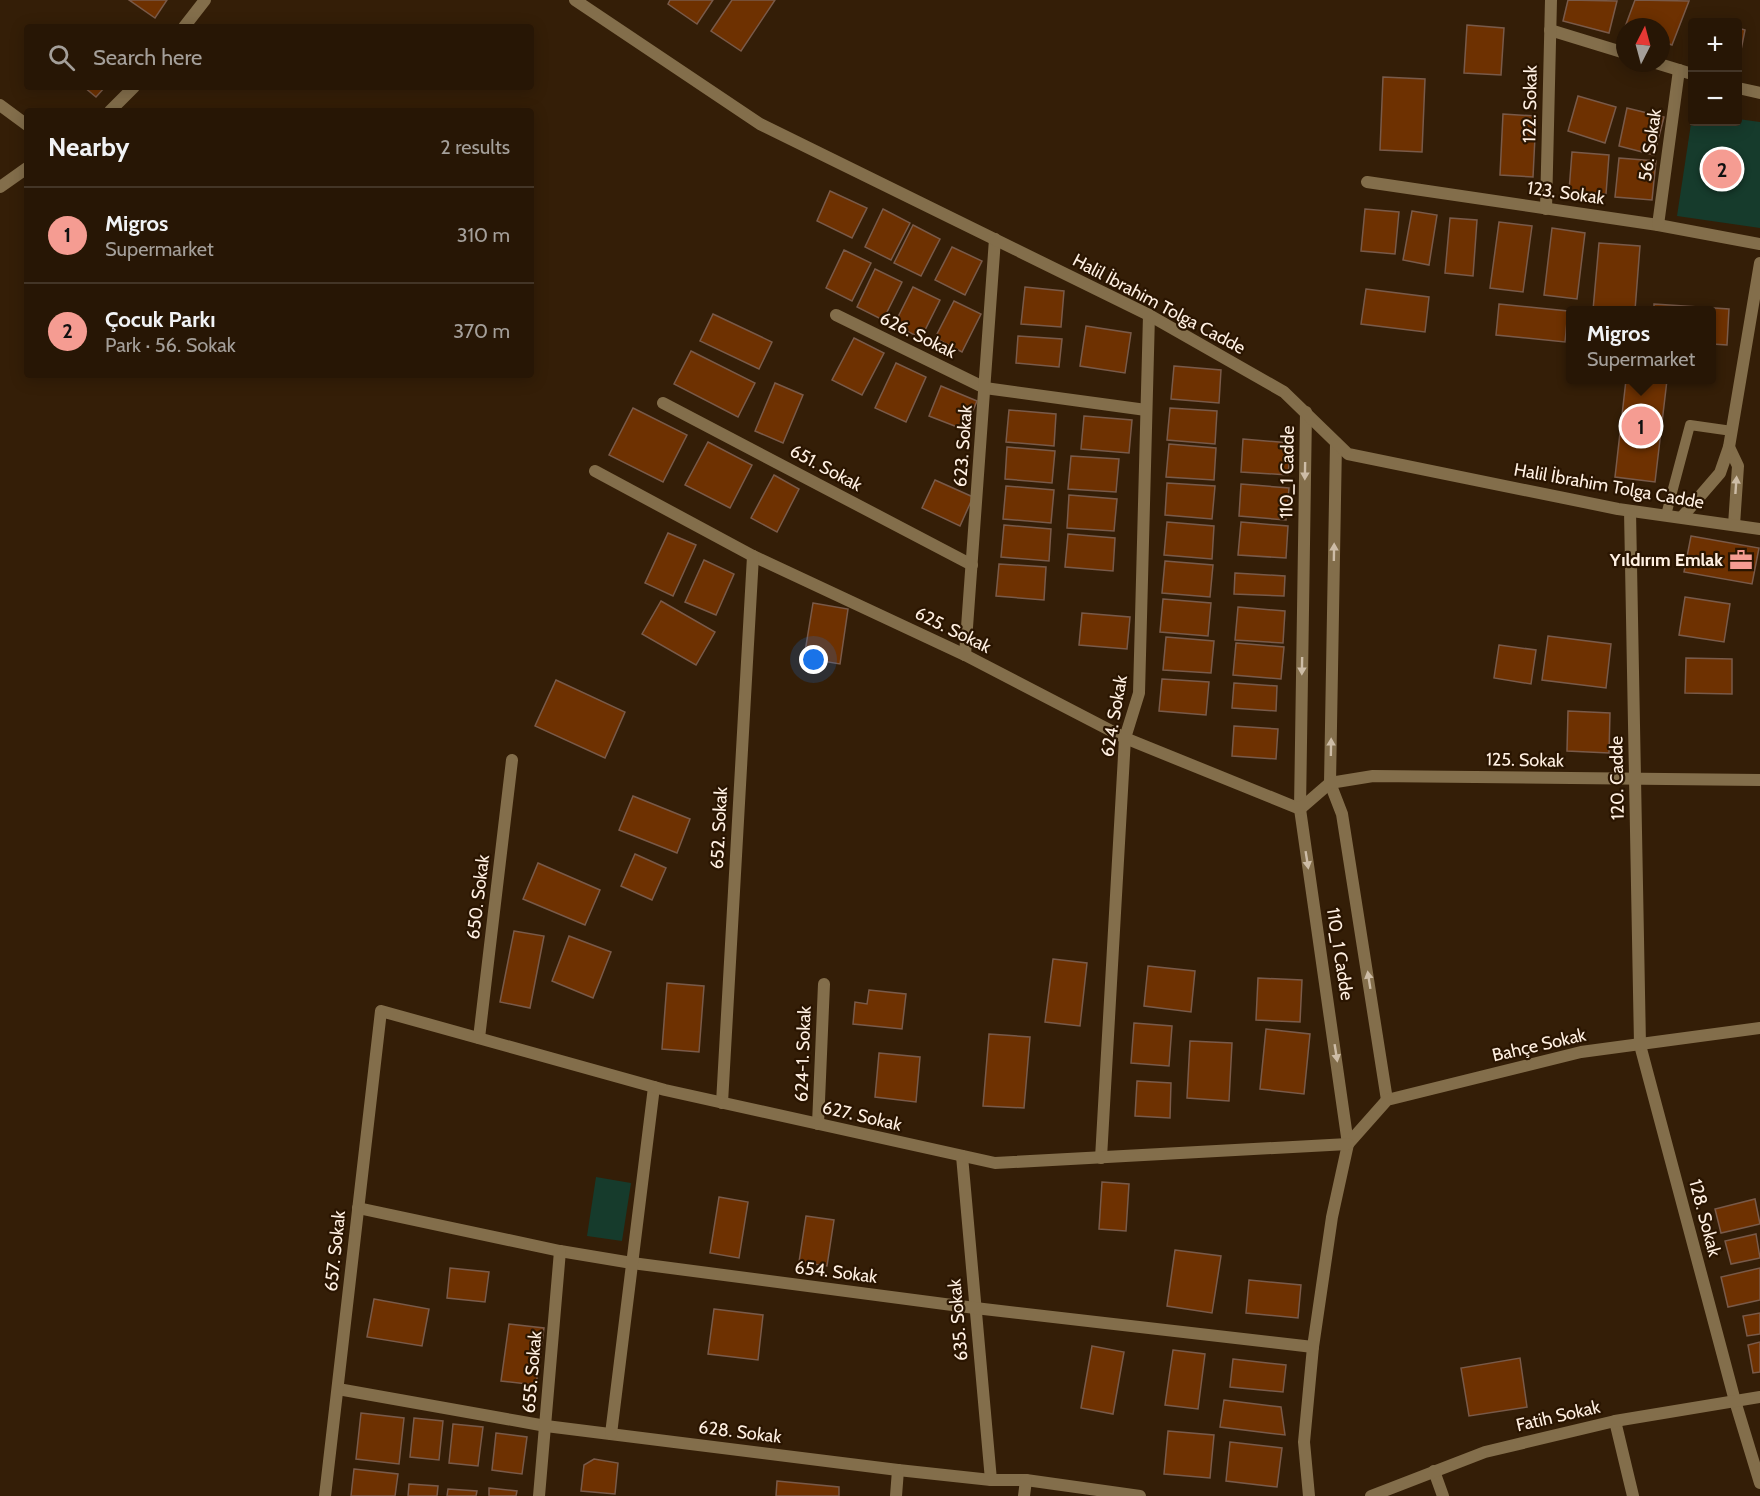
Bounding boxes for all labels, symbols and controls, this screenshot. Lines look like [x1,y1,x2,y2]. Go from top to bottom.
north arrow [1616,18,1670,72]
map controls [1688,18,1742,126]
button: + [1688,18,1742,72]
search box [24,24,534,90]
icon: search [45,41,78,74]
text: Search here [93,44,202,71]
street label: 122. Sokak [1518,64,1542,143]
button: − [1688,72,1742,126]
street label: 56. Sokak [1634,106,1666,183]
text: Nearby [48,131,129,163]
text: 2 results [440,135,510,159]
pin: 2 [1702,146,1742,192]
street label: 123. Sokak [1526,177,1607,209]
text: Migros [105,210,168,237]
text: 1 [64,223,71,247]
text: 310 m [457,223,510,247]
text: Supermarket [105,237,214,261]
street label: Halil İbrahim Tolga Cadde [1069,249,1249,359]
text: Çocuk Parkı [105,306,215,333]
popup [1566,306,1716,384]
street label: 626. Sokak [876,307,961,363]
text: 2 [62,319,73,343]
text: 370 m [453,319,510,343]
text: Migros [1587,320,1650,347]
text: Park · 56. Sokak [105,333,236,357]
text: Supermarket [1587,347,1695,371]
street label: 623. Sokak [949,403,977,488]
pin: 1 [1622,404,1660,448]
street label: 110_1 Cadde [1275,425,1299,519]
street label: 651. Sokak [786,440,867,497]
street label: Halil İbrahim Tolga Cadde [1512,458,1706,514]
one-way arrow [1300,461,1310,480]
one-way arrow [1732,475,1741,494]
one-way arrow [1329,543,1339,562]
office icon: Yıldırım Emlak [1728,547,1754,573]
place label: Yıldırım Emlak [1609,549,1723,571]
street label: 625. Sokak [911,602,996,658]
your location [799,645,828,674]
one-way arrow [1297,656,1307,675]
street label: 624. Sokak [1096,672,1132,759]
street label: 120. Cadde [1605,736,1629,820]
one-way arrow [1326,738,1336,757]
street label: 125. Sokak [1486,748,1565,772]
street label: 652. Sokak [706,785,732,870]
one-way arrow [1303,851,1312,870]
street label: 650. Sokak [462,853,494,941]
street label: 110_1 Cadde [1322,906,1358,1002]
one-way arrow [1364,970,1373,989]
street label: 624-1. Sokak [790,1005,816,1102]
street label: Bahçe Sokak [1490,1023,1589,1066]
one-way arrow [1332,1044,1341,1063]
street label: 627. Sokak [820,1096,905,1136]
street label: 128. Sokak [1684,1177,1726,1260]
street label: 657. Sokak [320,1209,350,1293]
street label: 654. Sokak [793,1256,879,1288]
street label: 635. Sokak [943,1277,973,1362]
street label: 655. Sokak [517,1329,547,1414]
street label: Fatih Sokak [1514,1395,1603,1436]
street label: 628. Sokak [697,1416,784,1448]

